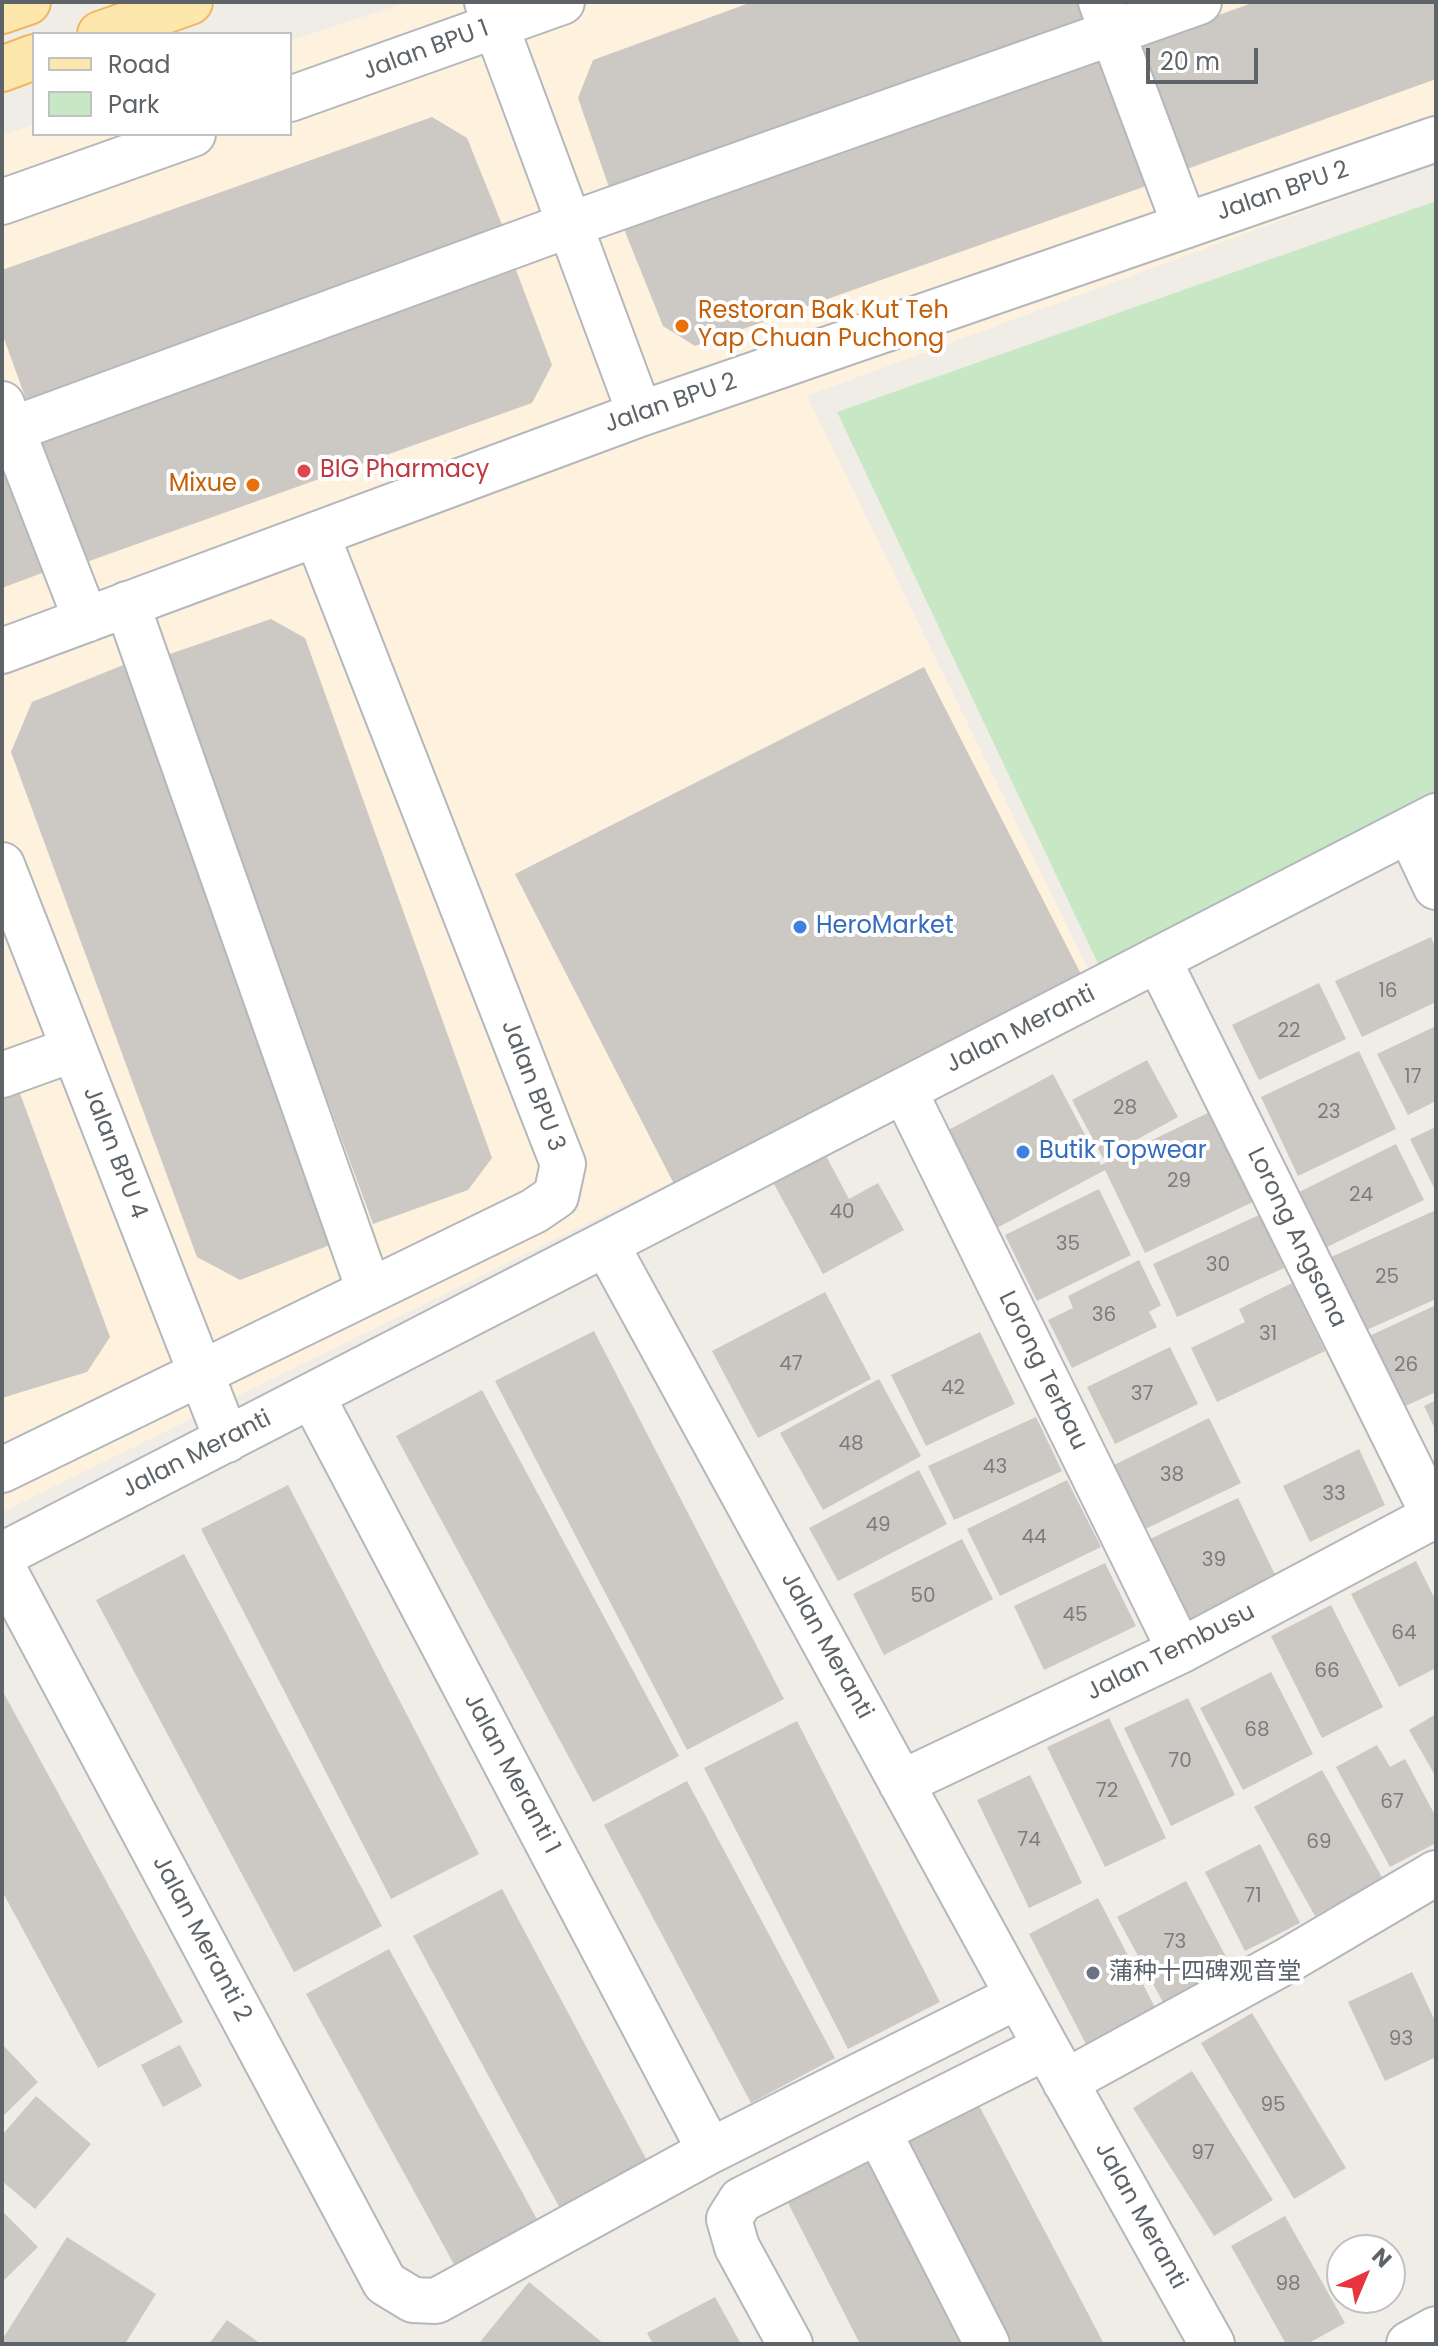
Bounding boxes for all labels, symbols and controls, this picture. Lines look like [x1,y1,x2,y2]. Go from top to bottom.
street label: Jalan BPU 1 [359,15,493,87]
legend [32,32,292,136]
scale bar [1150,32,1262,82]
text: 20 m [1160,45,1220,78]
text: Road [108,48,170,81]
text: Park [108,88,159,121]
street label: Jalan BPU 2 [1213,156,1353,228]
place label: Restoran Bak Kut Teh Yap Chuan Puchong [698,298,949,354]
marker: Restoran Bak Kut Teh Yap Chuan Puchong [673,317,691,335]
street label: Jalan BPU 2 [601,368,741,440]
place label: BIG Pharmacy [320,457,489,485]
marker: BIG Pharmacy [295,462,313,480]
place label: Mixue [169,471,237,499]
marker: Mixue [244,476,262,494]
place label: HeroMarket [816,913,954,941]
marker: HeroMarket [791,918,809,936]
street label: Jalan Meranti [942,980,1100,1080]
house number: 16 [1378,980,1398,1004]
street label: Jalan BPU 3 [494,1016,570,1156]
house number: 22 [1278,1020,1300,1044]
house number: 17 [1404,1066,1422,1090]
street label: Jalan BPU 4 [76,1083,152,1223]
house number: 28 [1113,1097,1137,1121]
house number: 23 [1317,1101,1341,1125]
place label: Butik Topwear [1039,1138,1207,1166]
marker: Butik Topwear [1014,1143,1032,1161]
street label: Lorong Angsana [1240,1144,1352,1332]
house number: 29 [1167,1170,1191,1194]
house number: 24 [1349,1184,1373,1208]
house number: 40 [829,1201,855,1225]
house number: 35 [1056,1233,1080,1257]
house number: 30 [1206,1254,1230,1278]
house number: 25 [1375,1266,1399,1290]
street label: Lorong Terbau [991,1287,1093,1455]
house number: 36 [1092,1304,1116,1328]
house number: 31 [1259,1323,1277,1347]
house number: 47 [779,1353,803,1377]
house number: 26 [1394,1354,1418,1378]
house number: 42 [941,1377,965,1401]
house number: 37 [1131,1383,1153,1407]
street label: Jalan Meranti [118,1405,276,1505]
house number: 48 [838,1433,864,1457]
house number: 43 [983,1456,1007,1480]
house number: 38 [1160,1464,1184,1488]
house number: 33 [1322,1483,1346,1507]
house number: 49 [865,1514,891,1538]
house number: 44 [1021,1526,1047,1550]
house number: 39 [1202,1549,1226,1573]
street label: Jalan Meranti [774,1567,878,1725]
house number: 50 [910,1585,936,1609]
street label: Jalan Tembusu [1082,1598,1260,1708]
house number: 45 [1062,1604,1088,1628]
house number: 64 [1391,1622,1417,1646]
house number: 66 [1314,1660,1340,1684]
street label: Jalan Meranti 1 [457,1689,565,1859]
house number: 68 [1244,1719,1270,1743]
house number: 70 [1168,1750,1192,1774]
house number: 72 [1096,1780,1118,1804]
house number: 67 [1380,1791,1404,1815]
house number: 74 [1017,1829,1041,1853]
house number: 69 [1306,1831,1332,1855]
street label: Jalan Meranti 2 [145,1851,257,2027]
house number: 71 [1244,1885,1262,1909]
house number: 73 [1164,1931,1186,1955]
place label: 蒲种十四碑观音堂 [1109,1959,1301,1987]
marker: 蒲种十四碑观音堂 [1084,1964,1102,1982]
house number: 93 [1389,2028,1413,2052]
house number: 95 [1260,2094,1286,2118]
street label: Jalan Meranti [1088,2137,1192,2295]
house number: 97 [1191,2142,1215,2166]
north arrow [1326,2234,1406,2314]
text: N [1365,2241,1398,2275]
house number: 98 [1275,2273,1301,2297]

